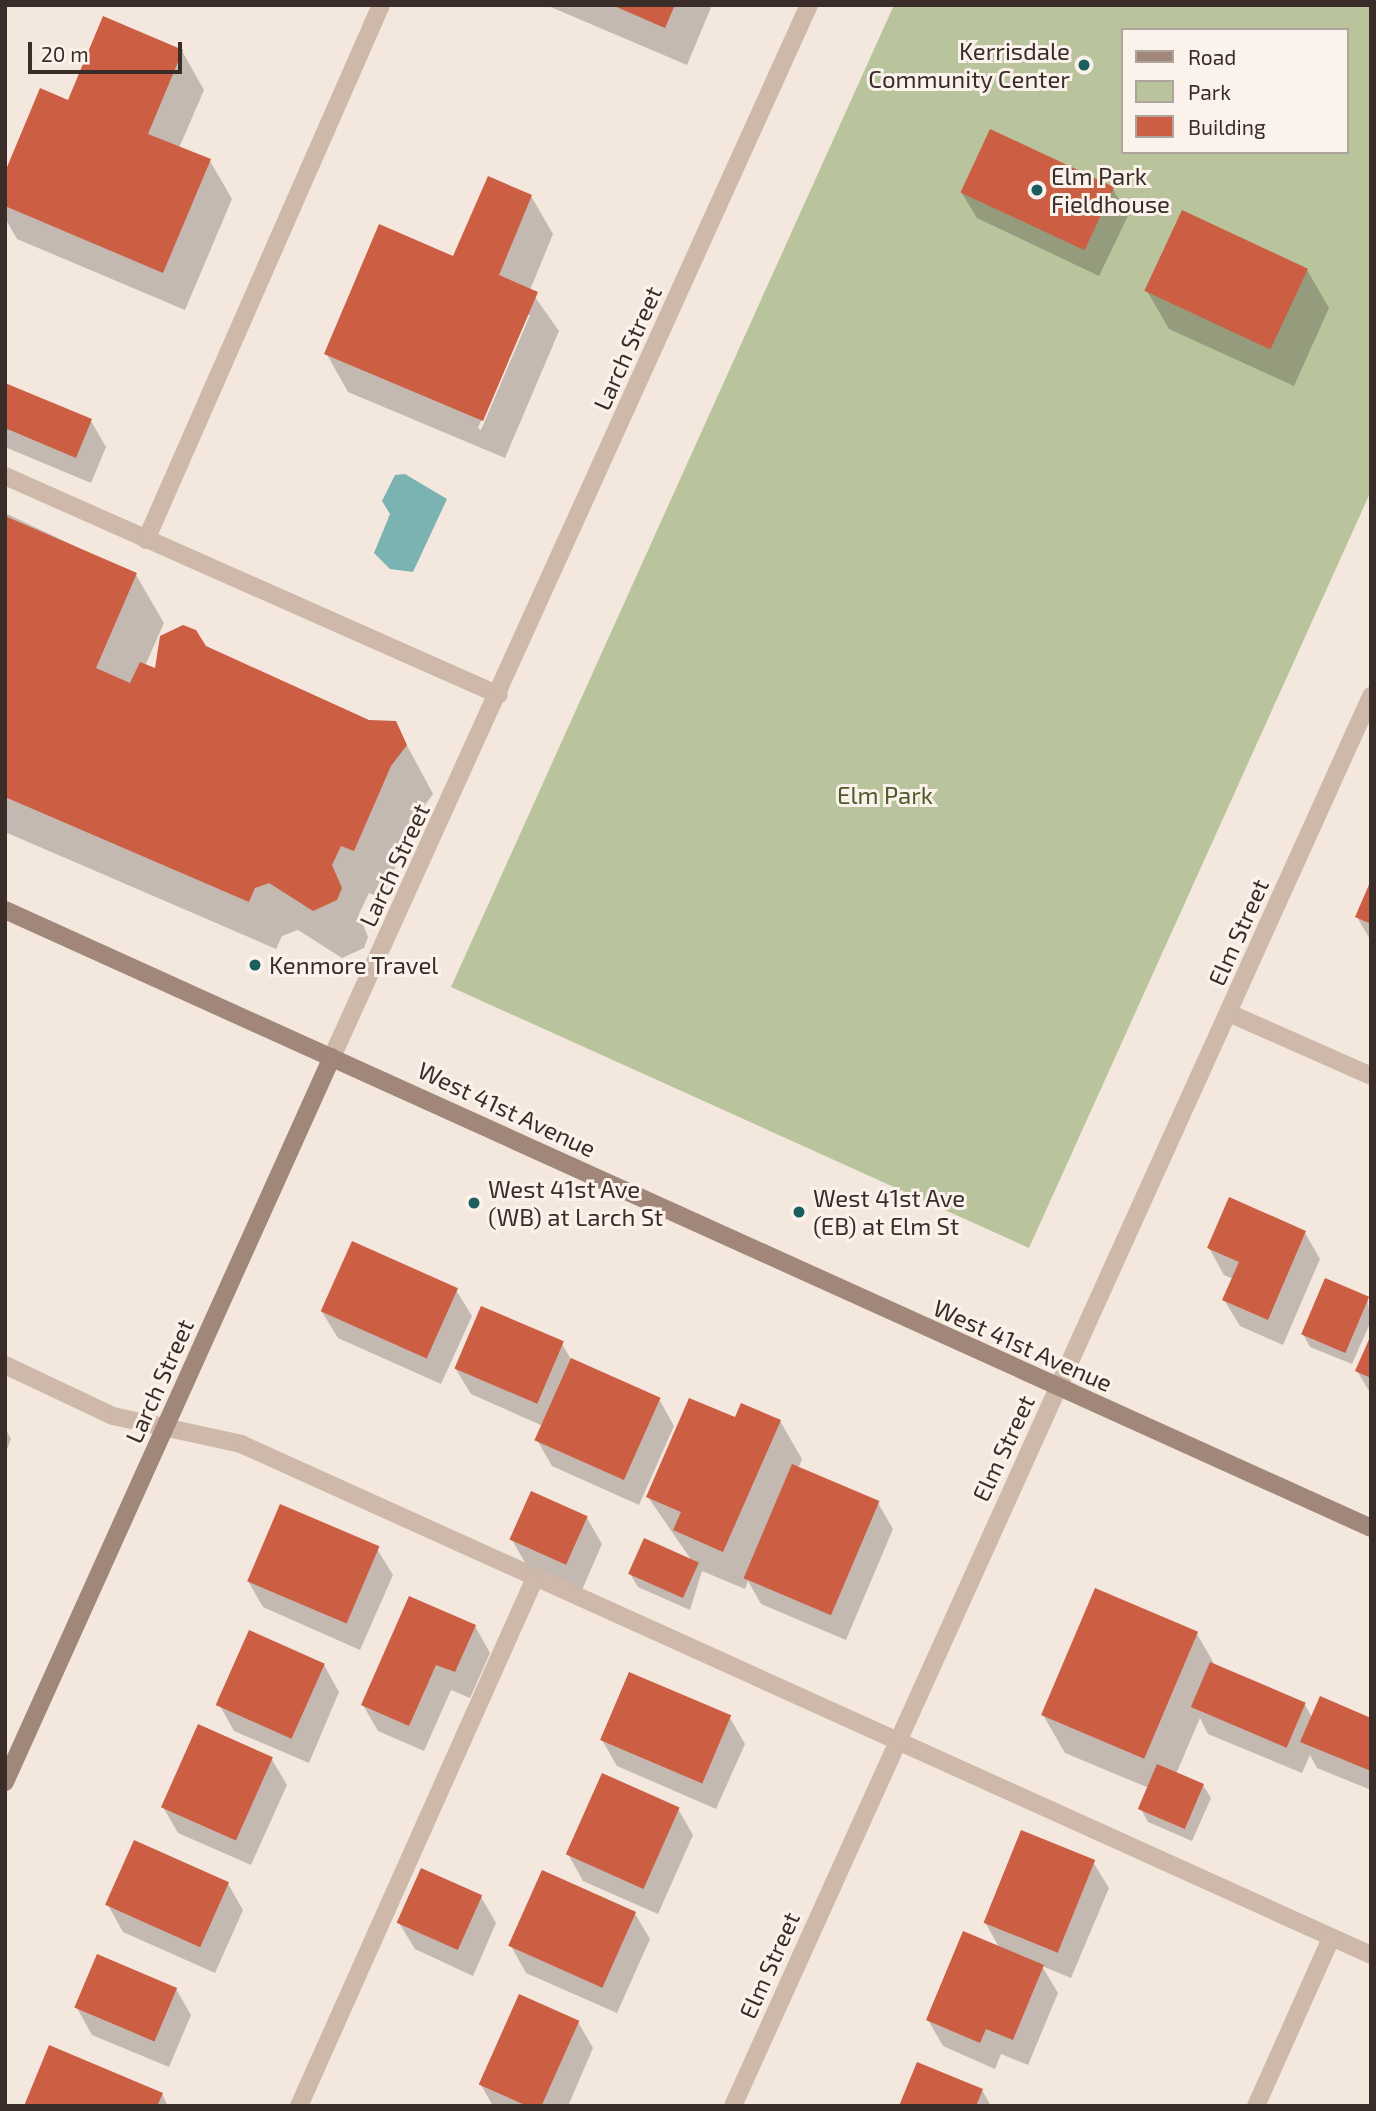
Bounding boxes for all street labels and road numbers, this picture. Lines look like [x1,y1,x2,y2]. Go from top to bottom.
street label: Larch Street [587,282,667,414]
street label: Larch Street [353,799,435,931]
street label: Elm Street [1202,874,1274,990]
street label: West 41st Avenue [413,1055,601,1163]
street label: West 41st Avenue [929,1293,1117,1397]
street label: Larch Street [119,1315,199,1447]
street label: Elm Street [966,1390,1040,1506]
street label: Elm Street [733,1907,805,2023]

